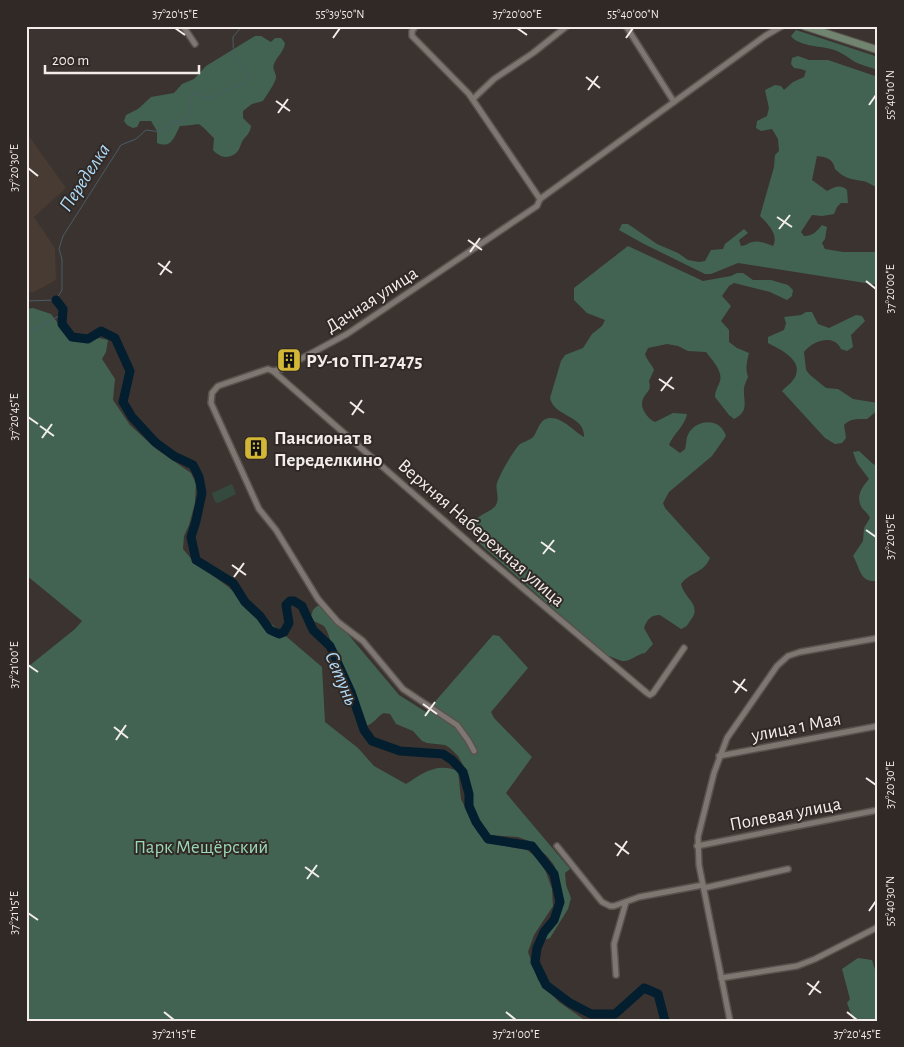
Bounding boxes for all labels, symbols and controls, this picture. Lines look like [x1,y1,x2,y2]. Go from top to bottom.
text: 37°20'15"E [152,8,198,20]
text: 55°39'50"N [315,8,365,20]
text: 37°20'00"E [492,8,542,20]
text: 55°40'00"N [607,8,659,20]
scale bar [45,42,199,74]
text: 200 m [52,53,89,68]
text: 55°40'10"N [884,70,896,120]
water label: Переделка [56,140,114,215]
text: 37°20'30"E [8,144,20,192]
street label: Дачная улица [322,263,421,337]
text: 37°20'00"E [884,264,896,314]
building icon: РУ-10 ТП-27475 [276,347,302,373]
place label: РУ-10 ТП-27475 [306,352,422,371]
text: 37°20'45"E [8,393,20,441]
place label: Пансионат в Переделкино [274,429,382,470]
building icon: Пансионат в Переделкино [243,435,269,461]
street label: Верхняя Набережная улица [394,456,568,611]
text: 37°20'15"E [884,514,896,560]
text: 37°21'00"E [8,641,20,688]
water label: Сетунь [321,648,361,708]
street label: улица 1 Мая [749,709,843,746]
text: 37°20'30"E [884,761,896,809]
street label: Полевая улица [728,794,843,835]
park label: Парк Мещёрский [134,838,268,857]
text: 55°40'30"N [884,876,896,926]
text: 37°21'15"E [8,891,20,935]
text: 37°21'15"E [152,1028,196,1040]
text: 37°21'00"E [493,1028,540,1040]
text: 37°20'45"E [833,1028,881,1040]

